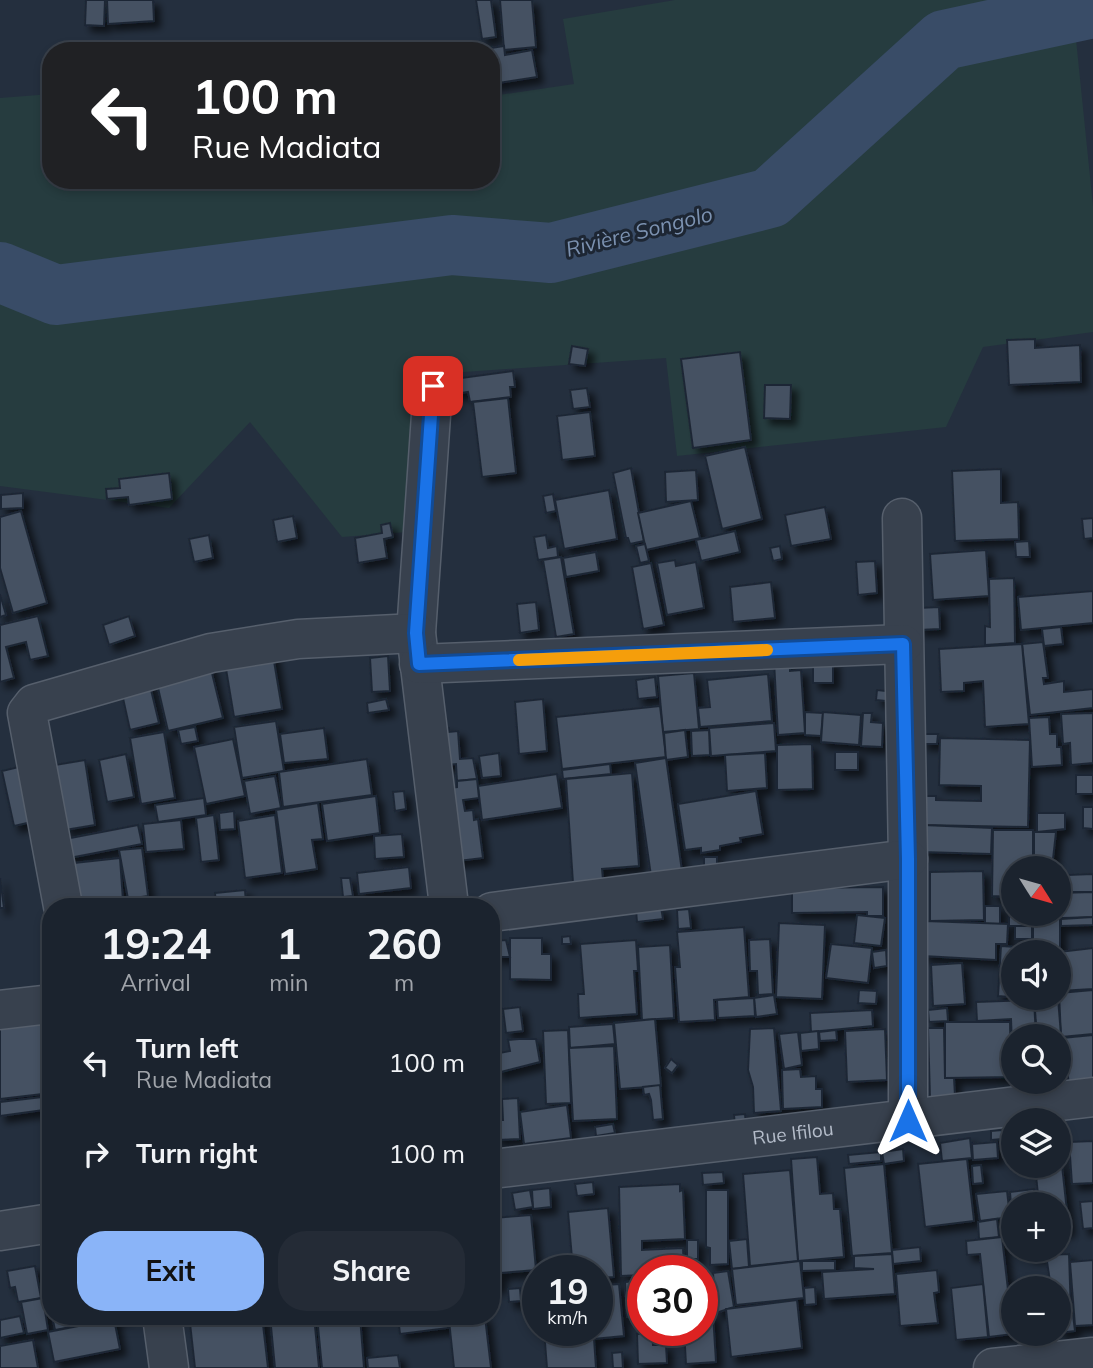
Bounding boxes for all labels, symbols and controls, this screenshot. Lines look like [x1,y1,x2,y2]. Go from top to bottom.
text: 100 m [192,65,338,126]
icon: left [77,70,168,161]
text: Rue Madiata [192,126,381,166]
water label: Rivière Songolo [563,200,715,262]
pin [403,356,463,416]
icon: arrive [414,367,452,405]
north arrow [1001,856,1071,926]
map controls [1001,856,1071,1346]
text: 19:24 [100,917,211,970]
text: 1 [276,917,301,970]
text: 260 [366,917,442,970]
button: sound [1001,940,1071,1010]
text: Arrival [120,968,191,997]
text: min [269,968,308,997]
text: m [394,968,414,997]
button: search [1001,1024,1071,1094]
text: Turn left [136,1032,238,1065]
icon: left [77,1044,115,1082]
text: 100 m [389,1046,465,1079]
text: Rue Madiata [136,1065,272,1094]
position arrow [871,1084,945,1158]
button: layers [1001,1108,1071,1178]
street label: Rue Ifilou [751,1116,835,1150]
icon: right [77,1135,115,1173]
text: Turn right [136,1137,257,1170]
text: 100 m [389,1137,465,1170]
button: + [1001,1192,1071,1262]
button: Exit [77,1231,264,1311]
button: Share [278,1231,465,1311]
speed limit sign: 30 [627,1255,718,1346]
text: 19 [546,1269,589,1313]
button: − [1001,1276,1071,1346]
text: km/h [547,1306,588,1329]

